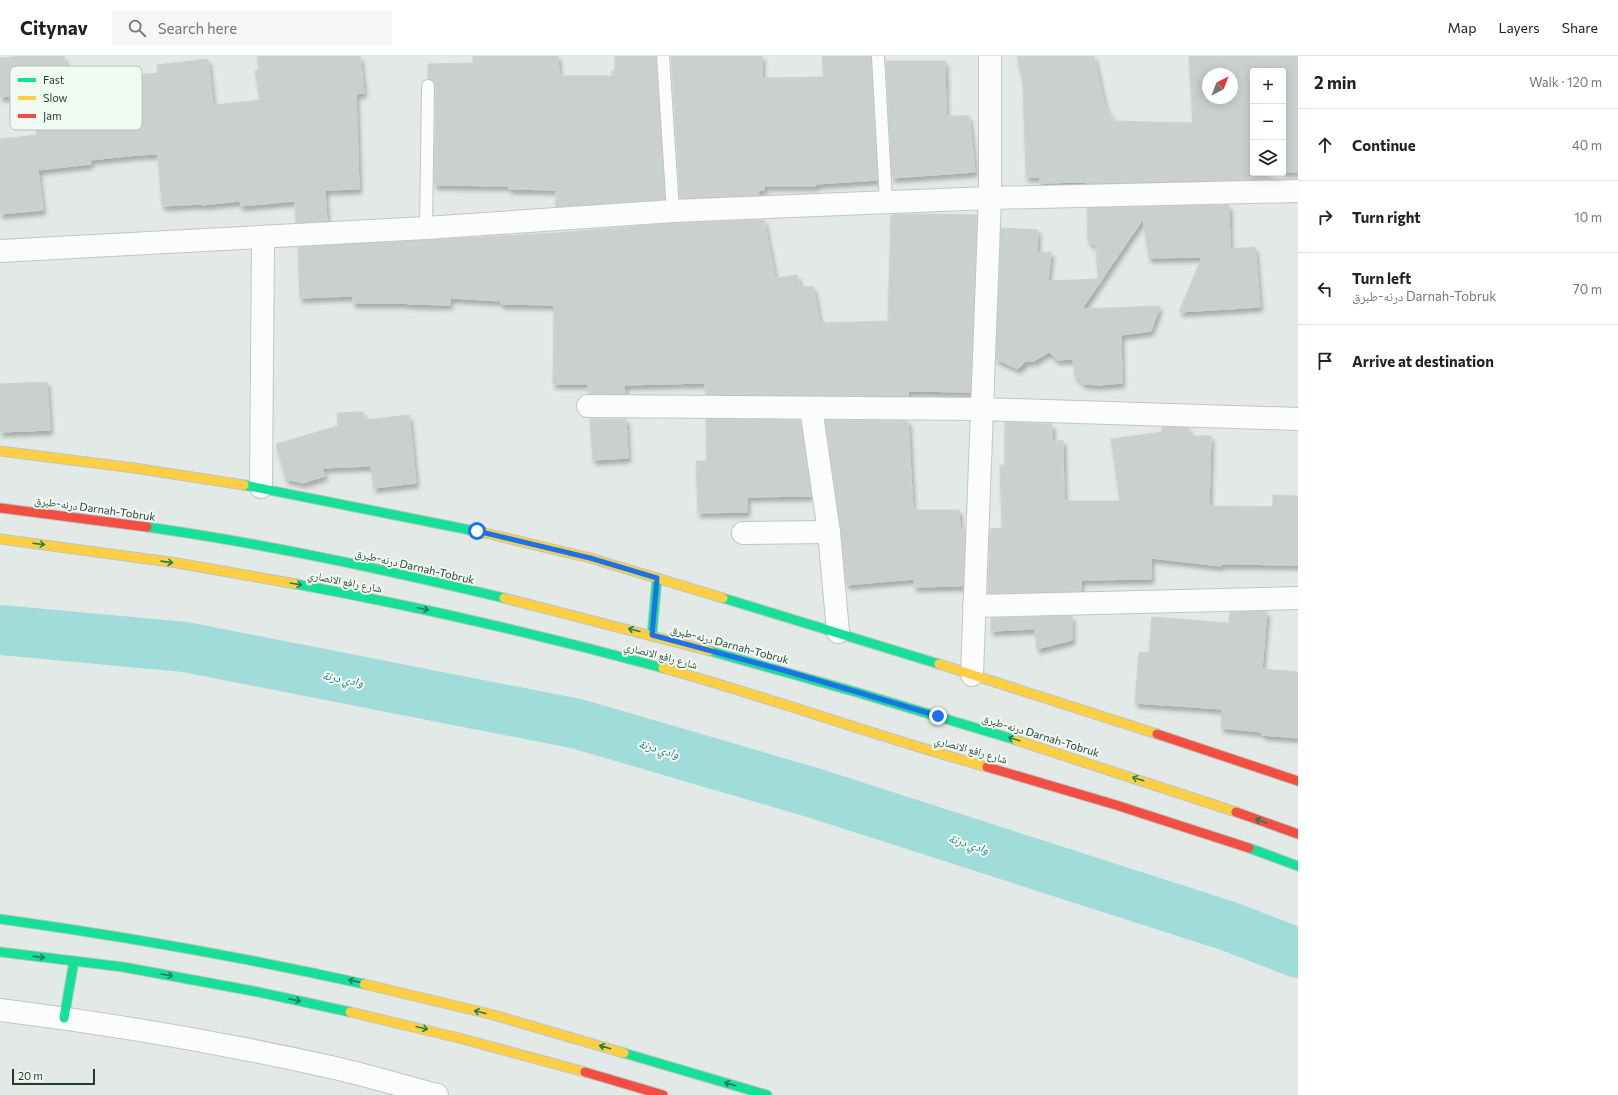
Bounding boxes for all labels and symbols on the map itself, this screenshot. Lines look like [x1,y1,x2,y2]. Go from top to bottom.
legend [10,66,142,130]
north arrow [1202,68,1238,104]
text: Fast [43,73,65,86]
text: Slow [43,91,68,104]
text: Jam [43,109,62,123]
street label: درنه-طبرق Darnah-Tobruk [34,493,156,524]
route start [468,522,486,540]
one-way arrow [32,540,45,547]
street label: درنه-طبرق Darnah-Tobruk [354,546,476,587]
one-way arrow [161,558,174,566]
street label: شارع رافع الانصاري [306,567,383,597]
one-way arrow [289,580,302,588]
one-way arrow [416,606,429,614]
street label: درنه-طبرق Darnah-Tobruk [669,622,791,667]
one-way arrow [628,626,641,634]
street label: شارع رافع الانصاري [622,639,699,674]
water label: وادي درنة [321,667,365,693]
route end [929,707,947,725]
street label: درنه-طبرق Darnah-Tobruk [980,711,1101,760]
street label: شارع رافع الانصاري [932,732,1009,768]
one-way arrow [1008,735,1021,742]
water label: وادي درنة [636,736,681,764]
one-way arrow [1132,775,1145,782]
one-way arrow [1256,816,1268,824]
water label: وادي درنة [946,830,991,860]
one-way arrow [32,953,45,961]
one-way arrow [160,971,173,979]
one-way arrow [348,977,361,985]
one-way arrow [288,996,301,1004]
one-way arrow [474,1008,487,1016]
one-way arrow [415,1025,428,1033]
one-way arrow [599,1043,612,1050]
scale bar [12,1067,95,1086]
one-way arrow [724,1080,737,1087]

